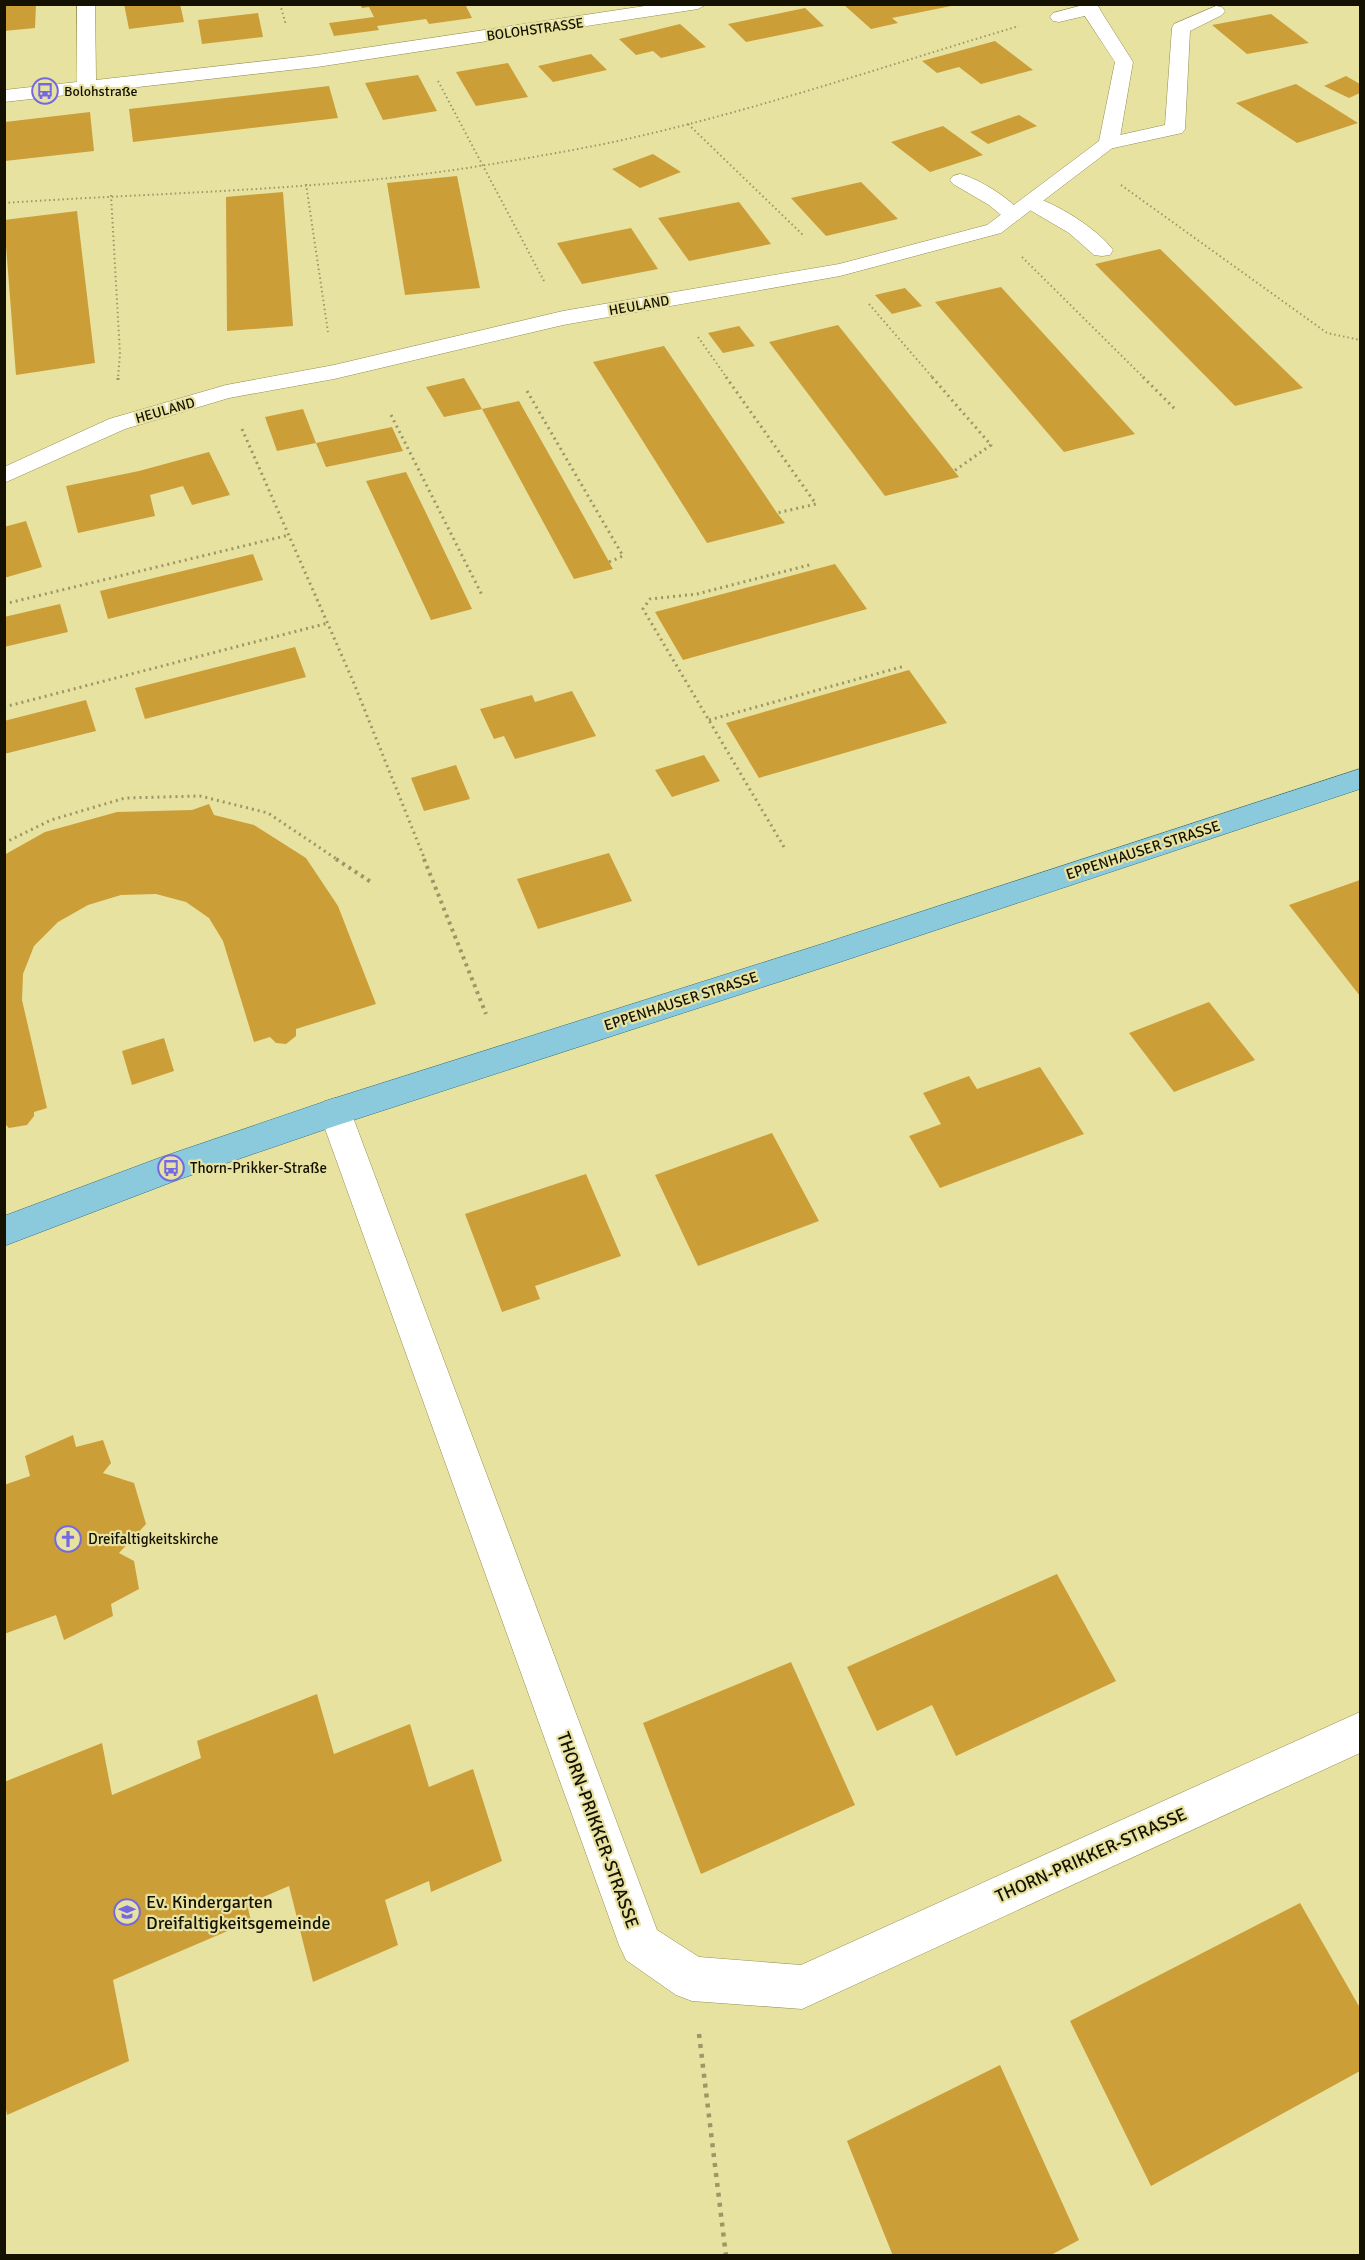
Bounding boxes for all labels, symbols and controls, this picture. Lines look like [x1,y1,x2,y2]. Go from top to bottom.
street label: BOLOHSTRASSE [485,14,585,45]
bus stop icon: Bolohstraße [30,76,60,106]
place label: Bolohstraße [64,83,138,100]
street label: HEULAND [608,292,671,319]
street label: HEULAND [133,394,197,427]
street label: EPPENHAUSER STRASSE [1064,817,1222,883]
street label: EPPENHAUSER STRASSE [602,968,760,1034]
bus stop icon: Thorn-Prikker-Straße [156,1153,186,1183]
place label: Thorn-Prikker-Straße [190,1159,327,1177]
church icon: Dreifaltigkeitskirche [53,1524,83,1554]
place label: Dreifaltigkeitskirche [88,1530,219,1548]
street label: THORN-PRIKKER-STRASSE [552,1729,644,1931]
street label: THORN-PRIKKER-STRASSE [992,1803,1190,1907]
place label: Ev. Kindergarten Dreifaltigkeitsgemeinde [146,1891,330,1934]
school or university icon: Ev. Kindergarten Dreifaltigkeitsgemeinde [112,1897,142,1927]

